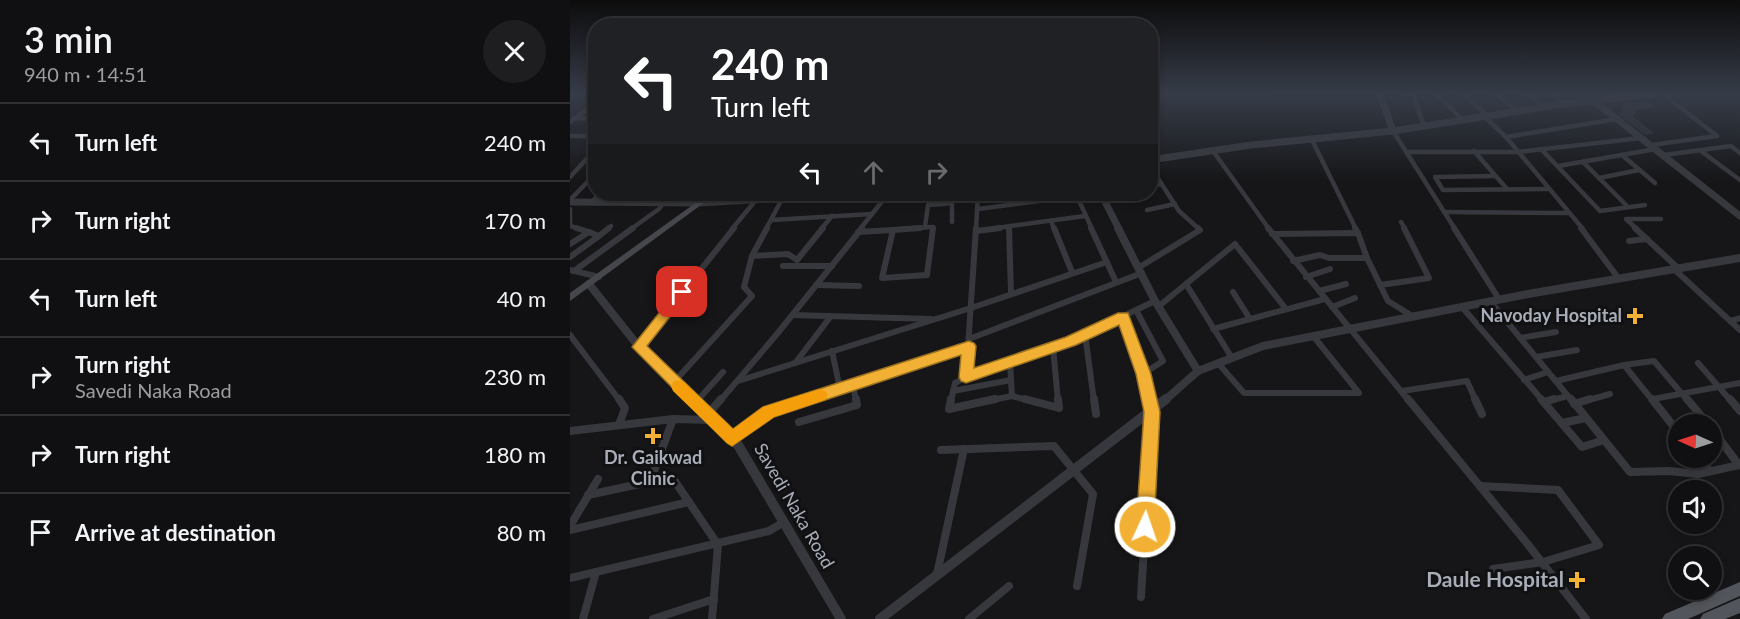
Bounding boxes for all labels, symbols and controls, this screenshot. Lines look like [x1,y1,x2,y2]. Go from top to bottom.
text: 3 min [24,17,113,61]
button: close [483,20,546,83]
text: 240 m [711,39,829,89]
icon: left [612,42,690,120]
text: 940 m · 14:51 [24,62,147,86]
text: Turn left [711,90,810,123]
icon: left [24,126,57,159]
text: Turn left [75,129,157,156]
text: 240 m [484,129,546,156]
icon: left [794,156,827,189]
icon: ahead [857,156,890,189]
icon: right [920,156,953,189]
icon: right [24,204,57,237]
text: Turn right [75,207,170,234]
text: 170 m [484,207,546,234]
pin [656,266,707,317]
icon: arrive [665,275,698,308]
icon: left [24,282,57,315]
text: Turn left [75,285,157,312]
text: 40 m [497,285,546,312]
place label: Navoday Hospital [1480,304,1622,326]
marker: Navoday Hospital [1626,307,1644,325]
text: Turn right [75,351,170,378]
icon: right [24,360,57,393]
text: 230 m [484,363,546,390]
text: Savedi Naka Road [75,378,232,402]
north arrow [1668,414,1722,468]
map controls [1668,414,1722,600]
marker: Dr. Gaikwad Clinic [644,427,662,445]
icon: right [24,438,57,471]
street label: Savedi Naka Road [750,439,840,572]
text: Turn right [75,441,170,468]
text: 180 m [484,441,546,468]
place label: Dr. Gaikwad Clinic [604,446,702,489]
button: sound [1668,480,1722,534]
position arrow [1113,495,1177,559]
icon: arrive [24,516,57,549]
text: Arrive at destination [75,519,276,546]
text: 80 m [497,519,546,546]
button: search [1668,546,1722,600]
place label: Daule Hospital [1426,566,1564,591]
marker: Daule Hospital [1568,571,1586,589]

